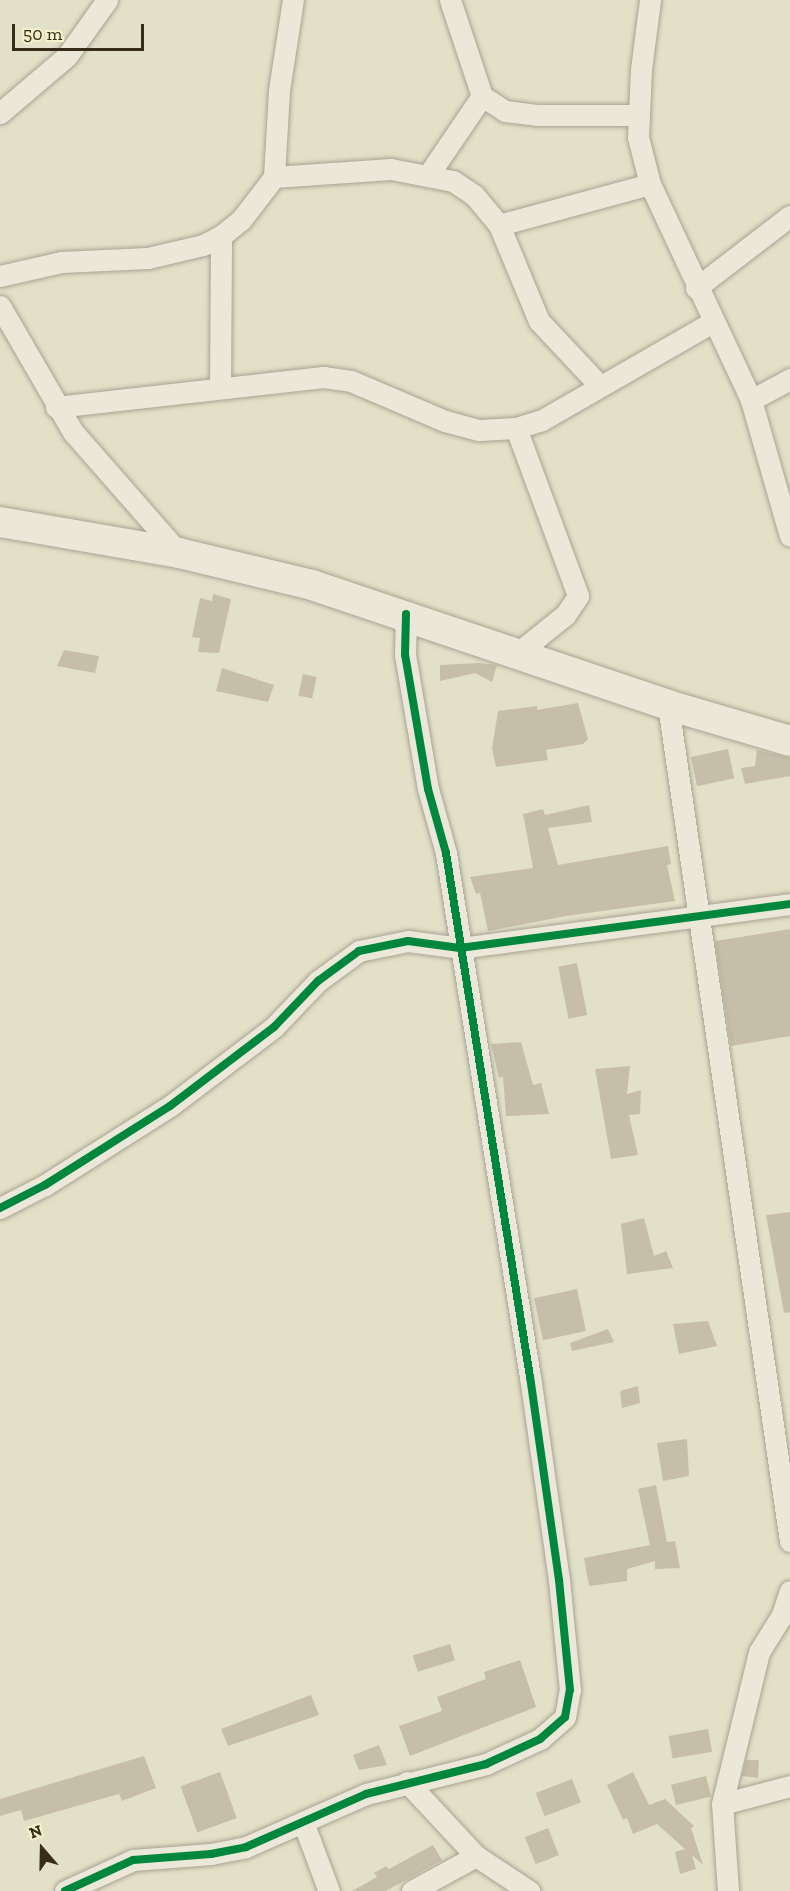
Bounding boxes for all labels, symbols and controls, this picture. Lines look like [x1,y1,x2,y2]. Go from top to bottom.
scale bar [15,12,147,50]
text: 50 m [23,23,62,45]
north arrow [12,1819,72,1879]
text: N [27,1821,45,1843]

